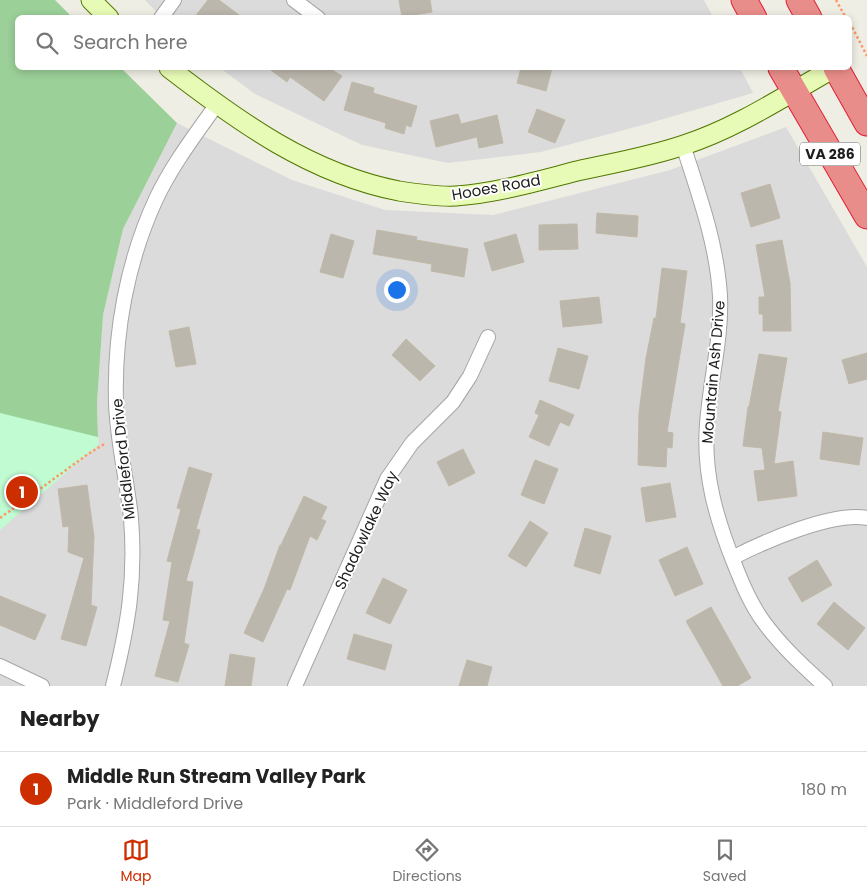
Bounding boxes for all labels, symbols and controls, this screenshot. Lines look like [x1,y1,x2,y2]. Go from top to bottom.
search box [15,15,852,70]
icon: search [33,29,61,57]
text: Search here [73,29,187,56]
road number: VA 286 [800,142,860,166]
street label: Hooes Road [450,169,542,205]
your location [384,277,410,303]
street label: Mountain Ash Drive [696,299,730,445]
street label: Middleford Drive [106,397,140,521]
street label: Shadowlake Way [329,467,403,593]
pin: 1 [6,473,38,511]
text: Nearby [20,704,100,733]
text: Middle Run Stream Valley Park [67,763,366,790]
text: 1 [33,778,39,801]
text: 180 m [801,778,847,801]
text: Park · Middleford Drive [67,792,243,815]
tab: Map [120,836,151,887]
tab: Directions [392,836,462,887]
tab: Saved [703,836,747,887]

